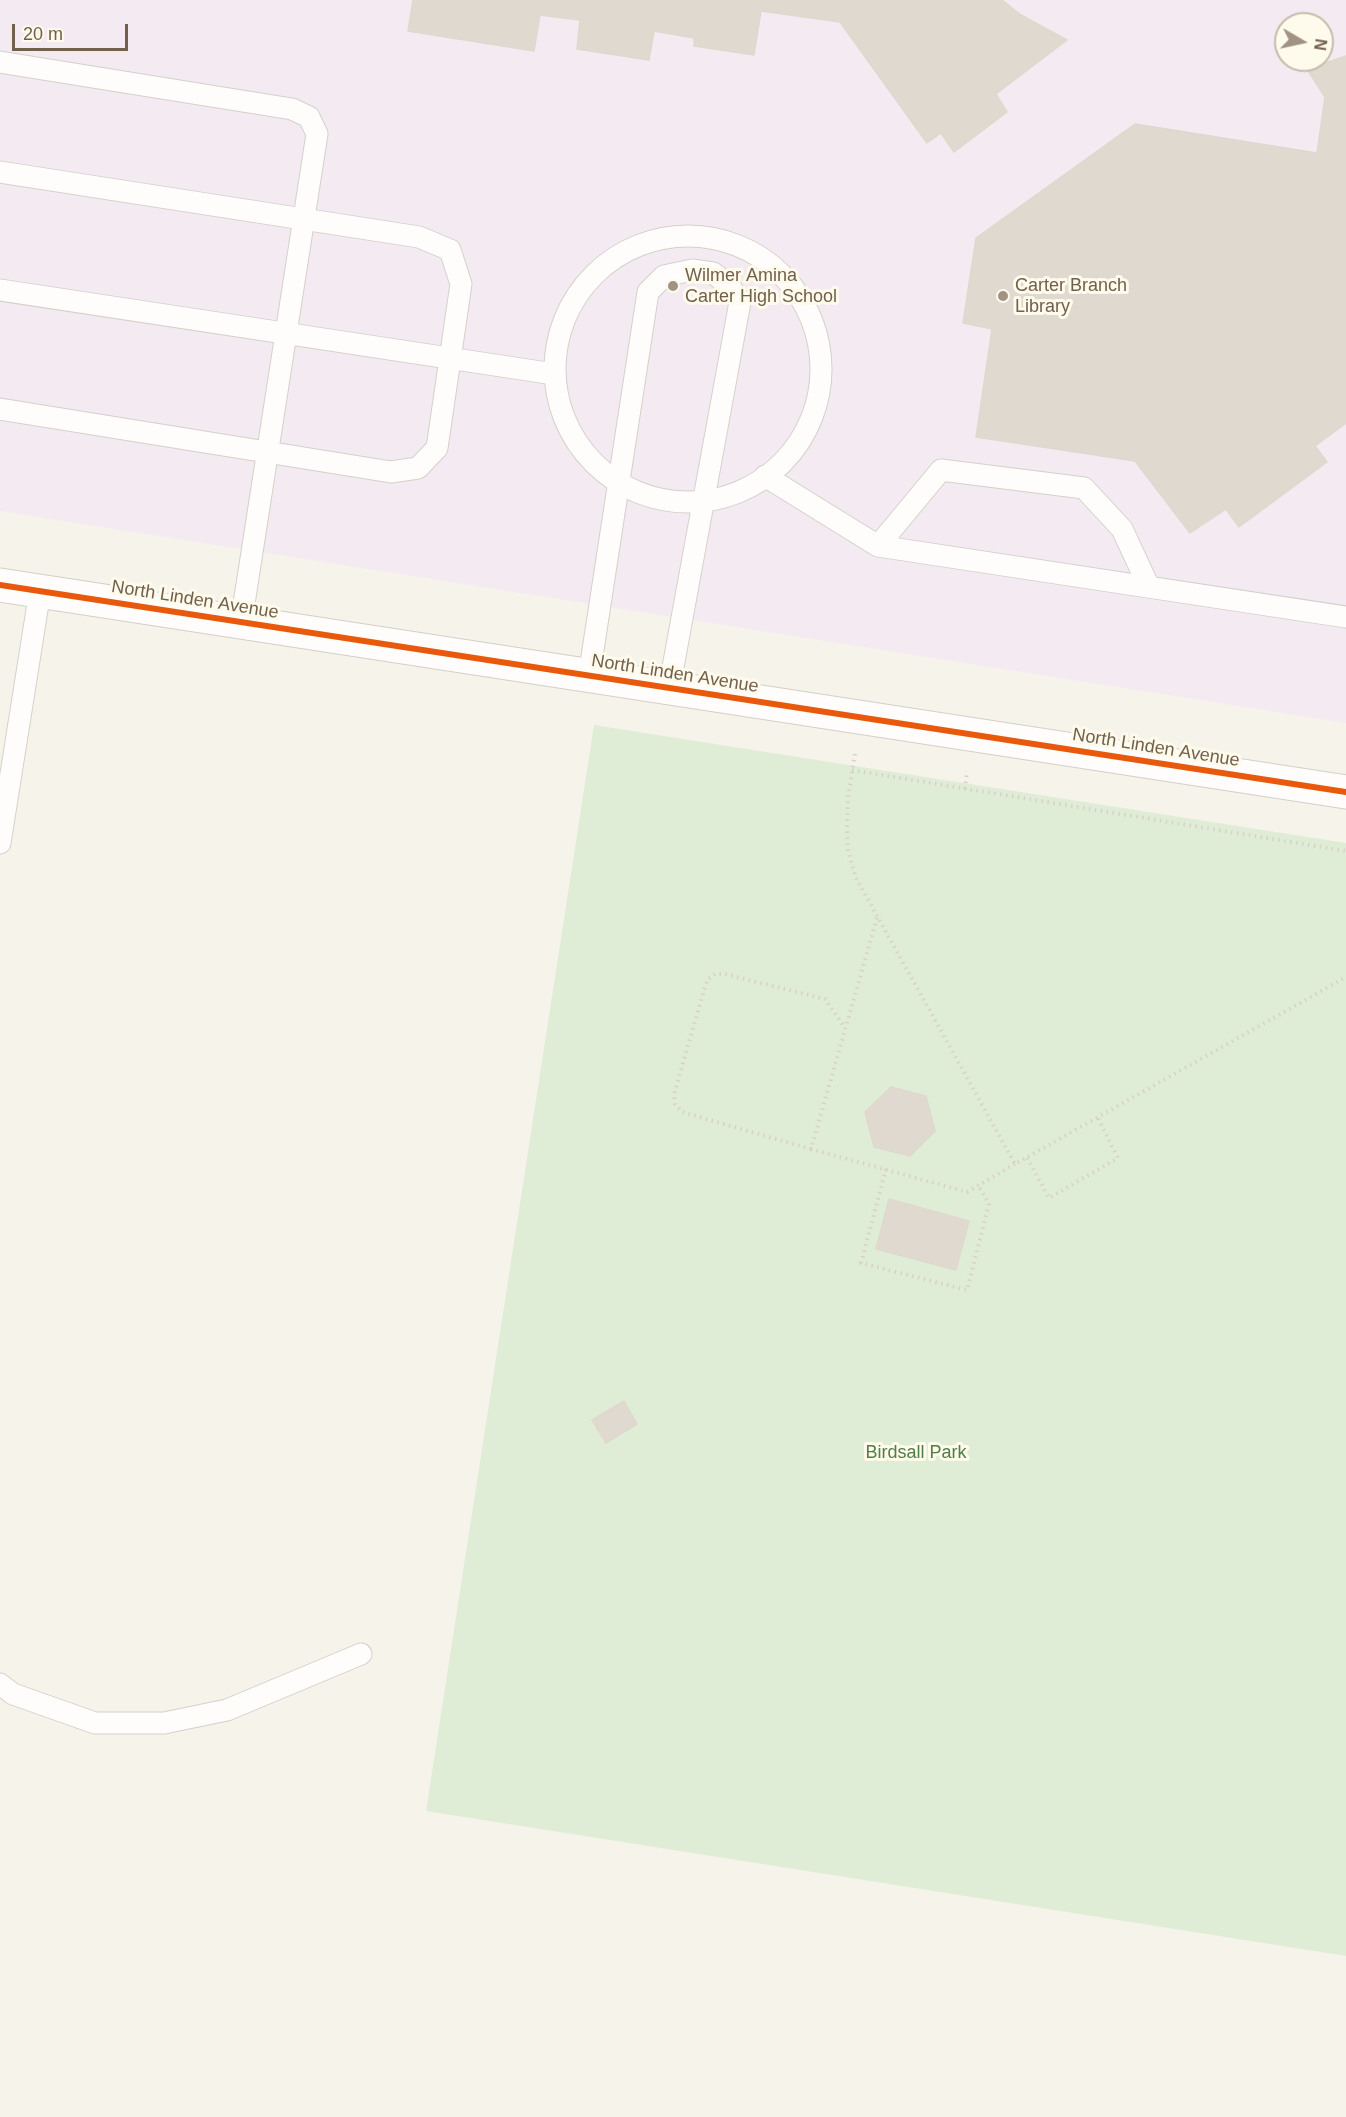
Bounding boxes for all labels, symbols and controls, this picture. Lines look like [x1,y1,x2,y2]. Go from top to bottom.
scale bar [15,12,130,50]
north arrow [1274,12,1334,72]
text: 20 m [23,24,63,44]
text: N [1311,38,1330,52]
place label: Wilmer Amina Carter High School [685,265,837,308]
place label: Carter Branch Library [1015,275,1127,318]
marker: Wilmer Amina Carter High School [666,279,680,293]
marker: Carter Branch Library [996,289,1010,303]
street label: North Linden Avenue [110,576,280,624]
street label: North Linden Avenue [590,650,760,698]
street label: North Linden Avenue [1071,724,1241,772]
park label: Birdsall Park [865,1442,967,1464]

